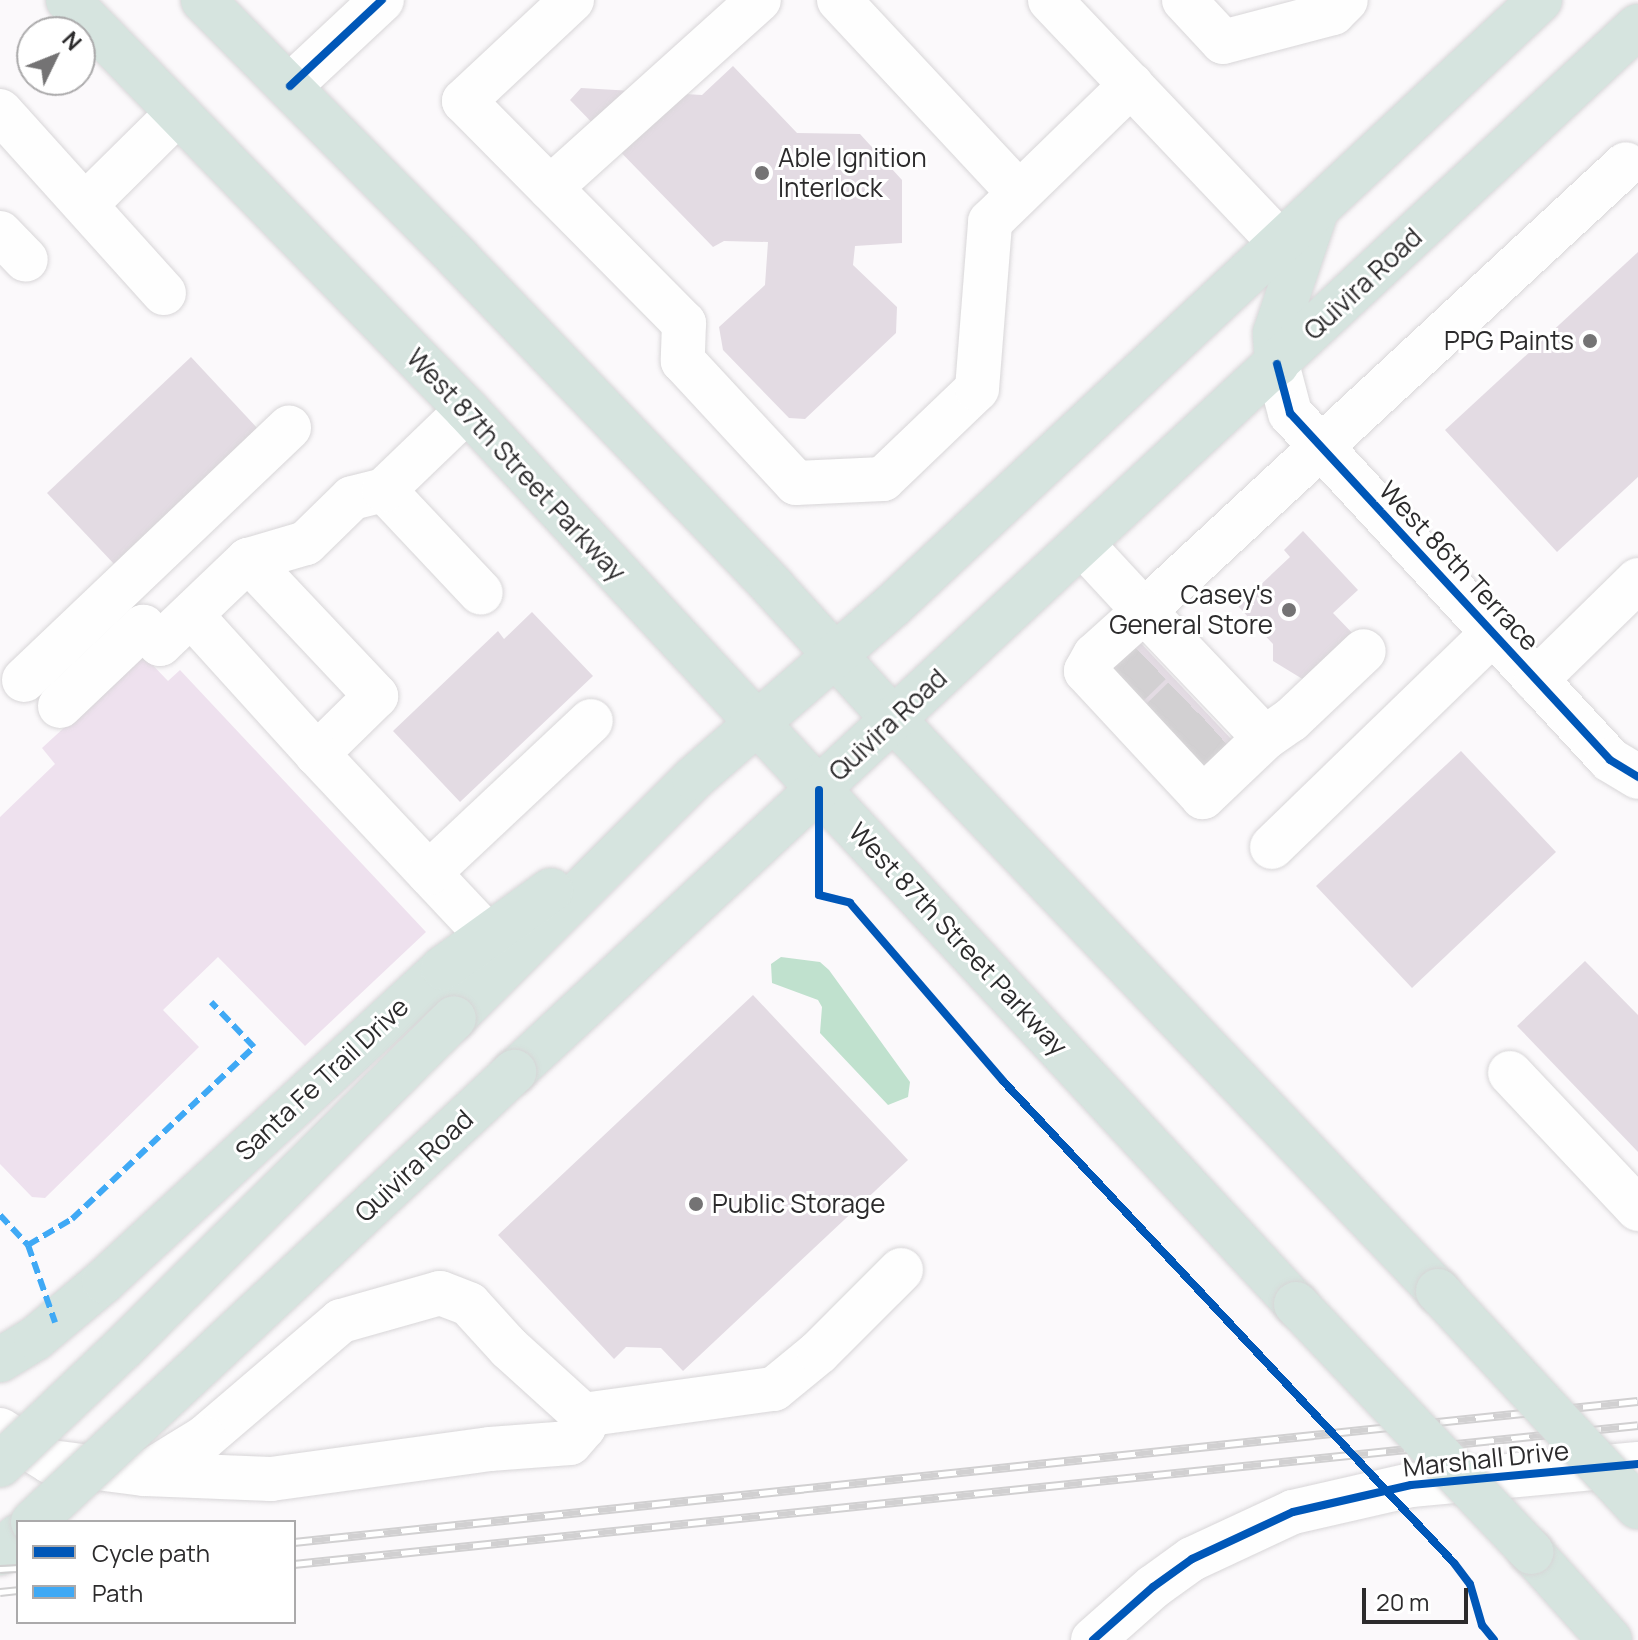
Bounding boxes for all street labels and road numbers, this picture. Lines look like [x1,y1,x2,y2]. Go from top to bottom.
street label: Quivira Road [1298,222,1428,346]
street label: West 87th Street Parkway [400,342,632,588]
street label: West 86th Terrace [1373,475,1545,657]
street label: Quivira Road [823,663,953,787]
street label: West 87th Street Parkway [842,816,1074,1062]
street label: Santa Fe Trail Drive [229,991,415,1167]
street label: Quivira Road [349,1104,479,1228]
street label: Marshall Drive [1401,1435,1571,1483]

